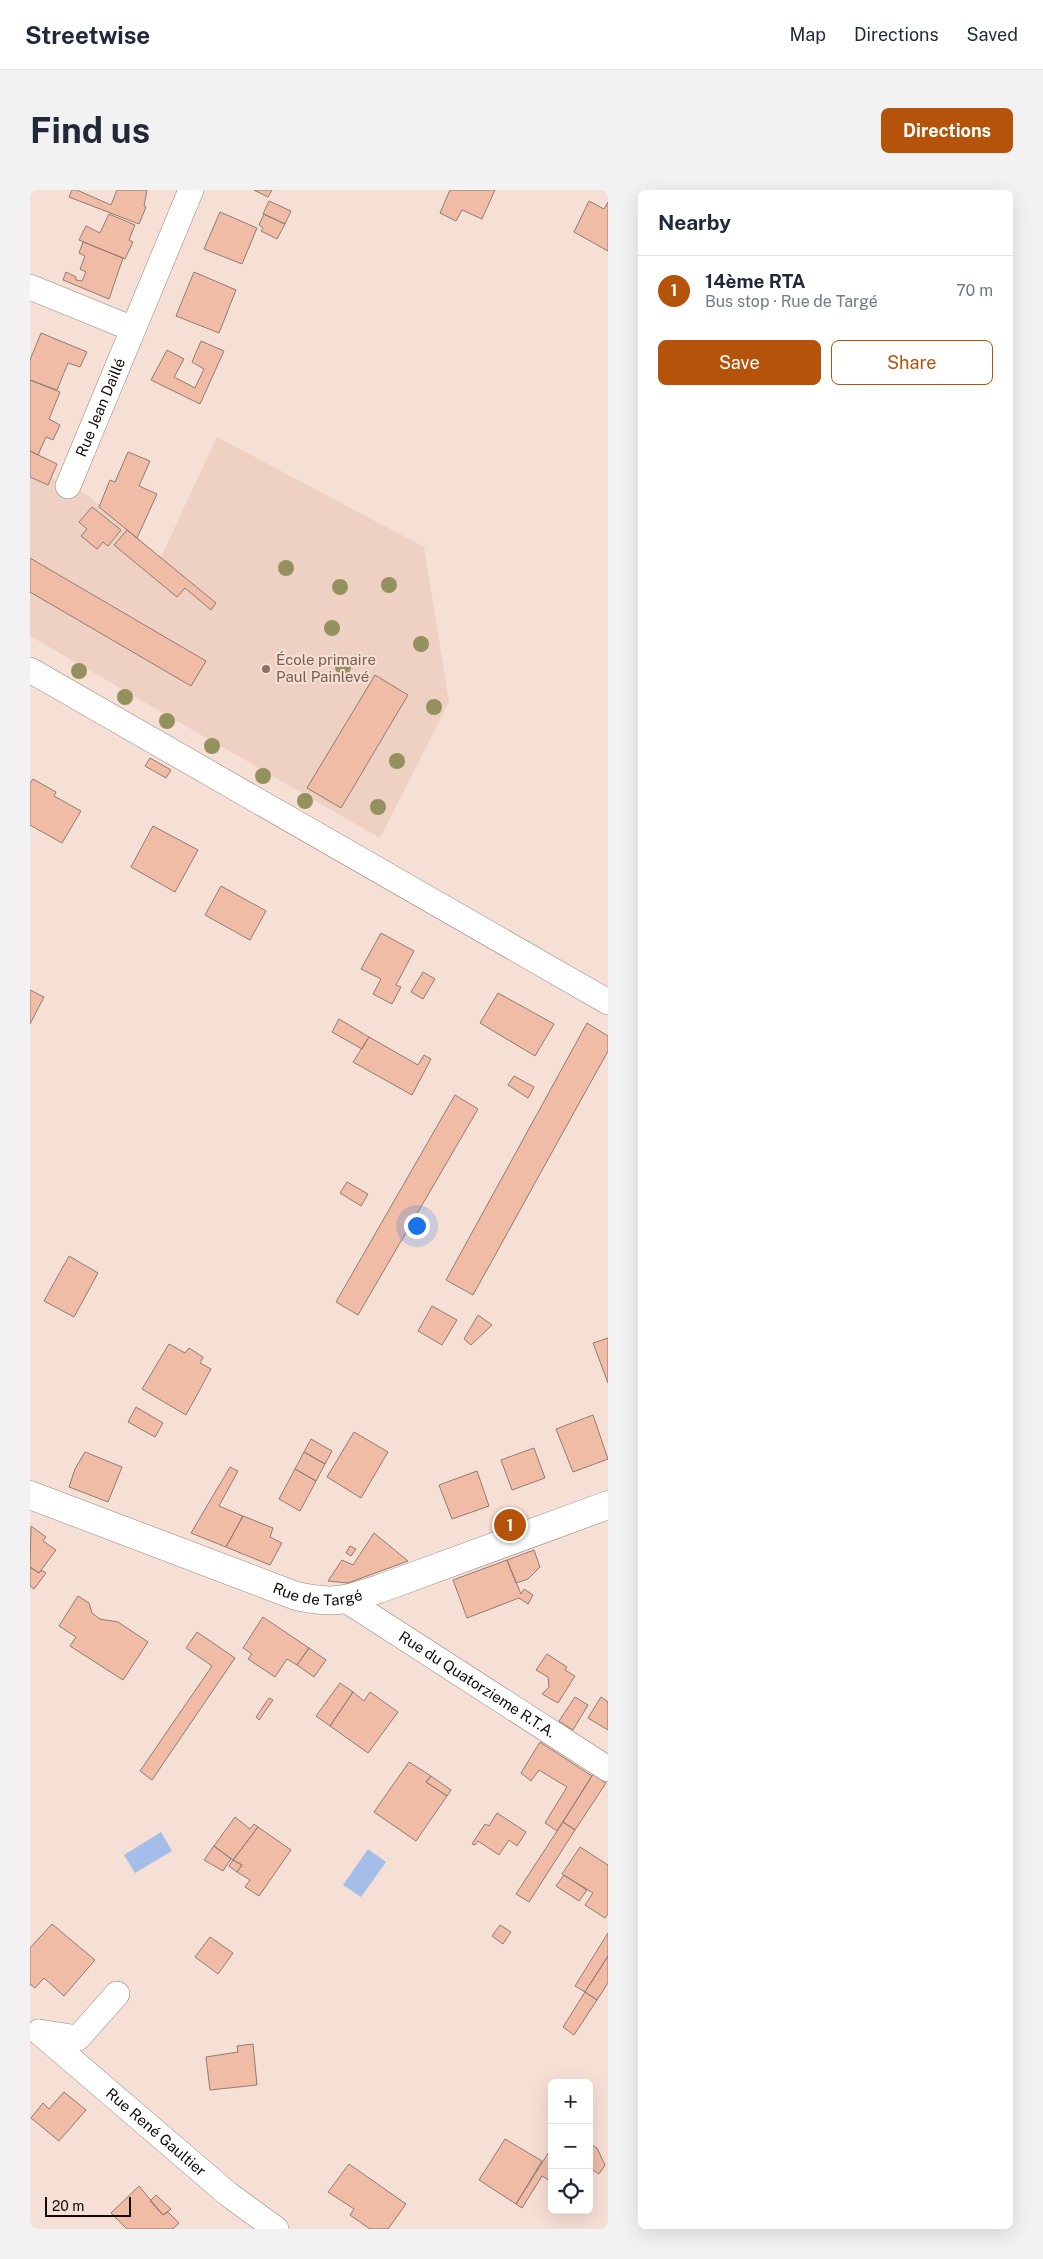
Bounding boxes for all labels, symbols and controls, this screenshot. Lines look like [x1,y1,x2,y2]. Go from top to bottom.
text: Streetwise [25,21,150,49]
text: Map [789,24,826,45]
text: Directions [854,24,939,45]
text: Saved [967,24,1018,45]
button: Directions [881,108,1013,153]
text: Find us [30,110,150,151]
text: Nearby [658,210,731,235]
text: 14ème RTA [705,270,806,292]
text: 1 [671,281,677,300]
text: 70 m [956,281,993,300]
text: Bus stop · Rue de Targé [705,292,878,311]
button: Save [658,340,821,385]
button: Share [831,340,993,385]
street label: Rue Jean Daillé [72,355,128,459]
place label: École primaire Paul Painlevé [276,651,376,685]
marker: École primaire Paul Painlevé [260,663,272,675]
your location [404,1213,430,1239]
pin: 1 [494,1506,526,1544]
street label: Rue de Targé [271,1579,364,1609]
street label: Rue du Quatorzieme R.T.A. [396,1627,559,1741]
map controls [548,2079,593,2214]
button: + [548,2079,593,2124]
street label: Rue René Gaultier [103,2084,210,2179]
button: − [548,2124,593,2169]
button: locate [548,2169,593,2214]
scale bar [45,2194,131,2217]
text: 20 m [52,2198,84,2214]

